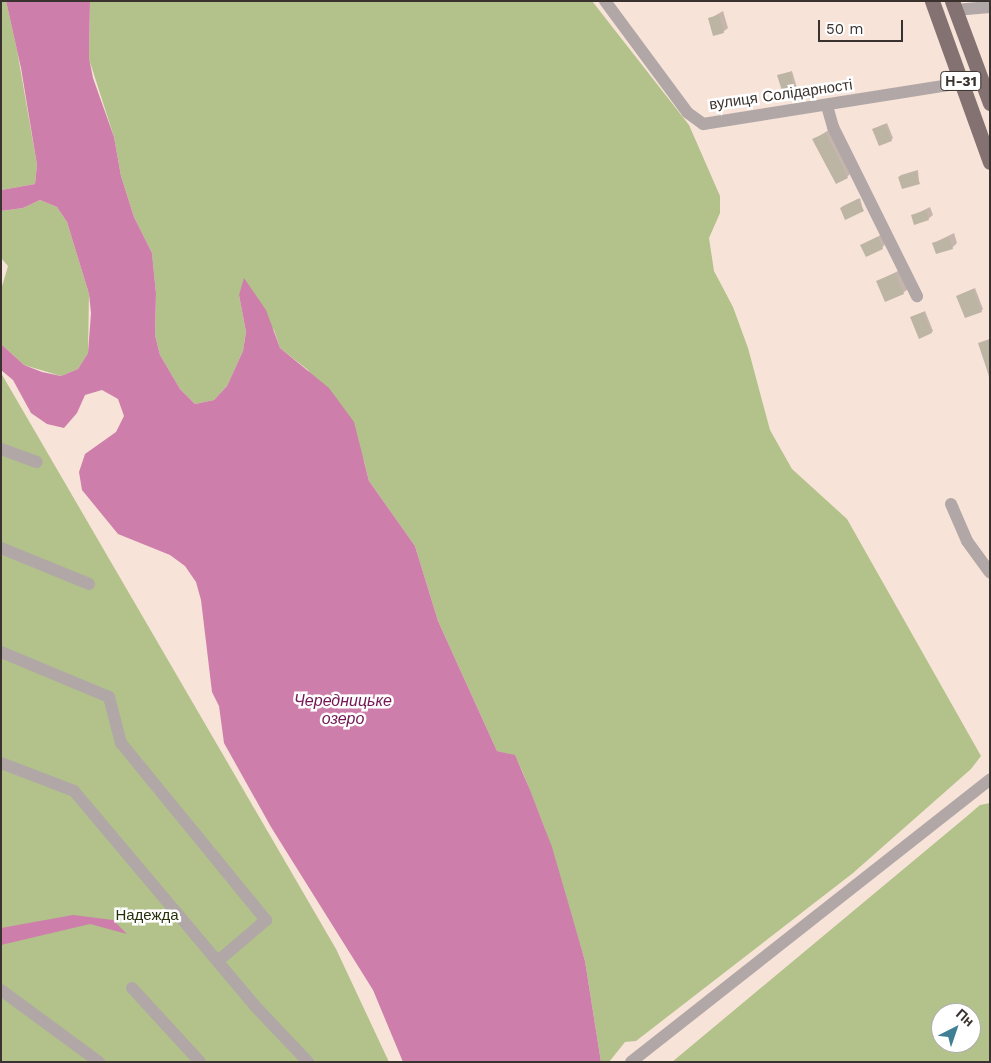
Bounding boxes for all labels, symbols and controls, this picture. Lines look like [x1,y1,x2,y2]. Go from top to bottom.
scale bar [821,10,906,42]
text: 50 m [826,20,863,38]
road number: Н-31 [940,70,982,92]
street label: вулиця Солідарності [708,76,854,114]
water label: Чередницьке озеро [294,691,392,729]
park label: Надежда [115,907,179,925]
north arrow [931,1003,981,1053]
text: Пн [953,1005,977,1030]

